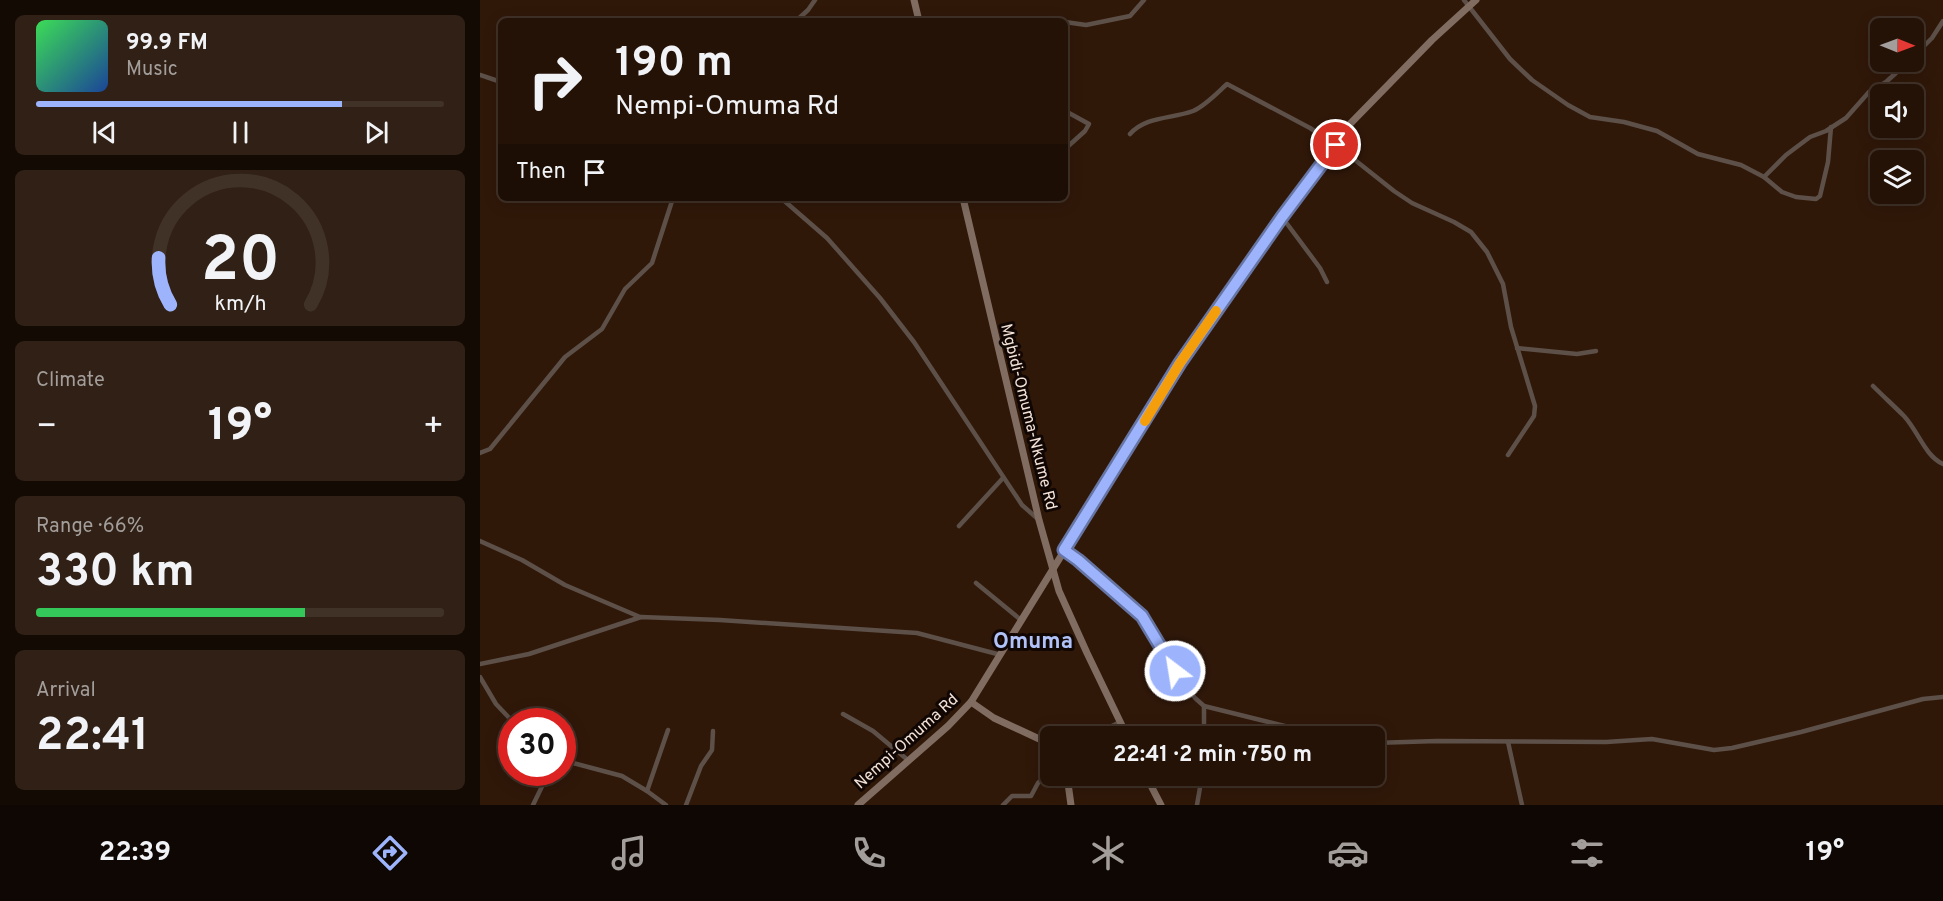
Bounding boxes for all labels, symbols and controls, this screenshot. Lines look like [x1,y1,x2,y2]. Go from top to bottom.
north arrow [1870,18,1924,72]
map controls [1870,18,1924,204]
text: 99.9 FM [126,30,208,57]
text: 190 m [615,38,733,91]
icon: right [516,42,594,120]
text: Music [126,57,178,83]
button: sound [1870,84,1924,138]
text: Nempi-Omuma Rd [615,90,839,124]
icon: previous [88,116,121,149]
icon: pause [224,116,257,149]
icon: next [360,116,393,149]
pin [1310,119,1361,170]
icon: arrive [1319,128,1352,161]
button: layers [1870,150,1924,204]
icon: arrive [578,156,611,189]
text: Then [516,159,566,186]
text: 20 [200,224,280,303]
text: km/h [214,291,266,318]
street label: Mgbidi-Omuma-Nkume Rd [995,322,1061,512]
text: Climate [36,368,105,394]
text: 19° [208,399,272,456]
text: − [36,407,57,449]
text: + [423,407,444,449]
text: Range · 66% [36,514,144,540]
text: 330 km [36,545,195,602]
district label: Omuma [993,629,1073,656]
position arrow [1143,639,1207,703]
text: Arrival [36,678,96,704]
street label: Nempi-Omuma Rd [851,690,963,794]
speed limit sign: 30 [498,708,576,786]
text: 22:41 [36,709,149,766]
text: 22:41 · 2 min · 750 m [1113,742,1312,769]
icon: directions [369,832,411,874]
icon: music [608,832,650,874]
icon: phone [848,832,890,874]
icon: climate [1087,832,1129,874]
icon: car [1327,832,1369,874]
icon: filters [1566,832,1608,874]
text: 22:39 [99,836,171,870]
text: 19° [1806,836,1844,870]

